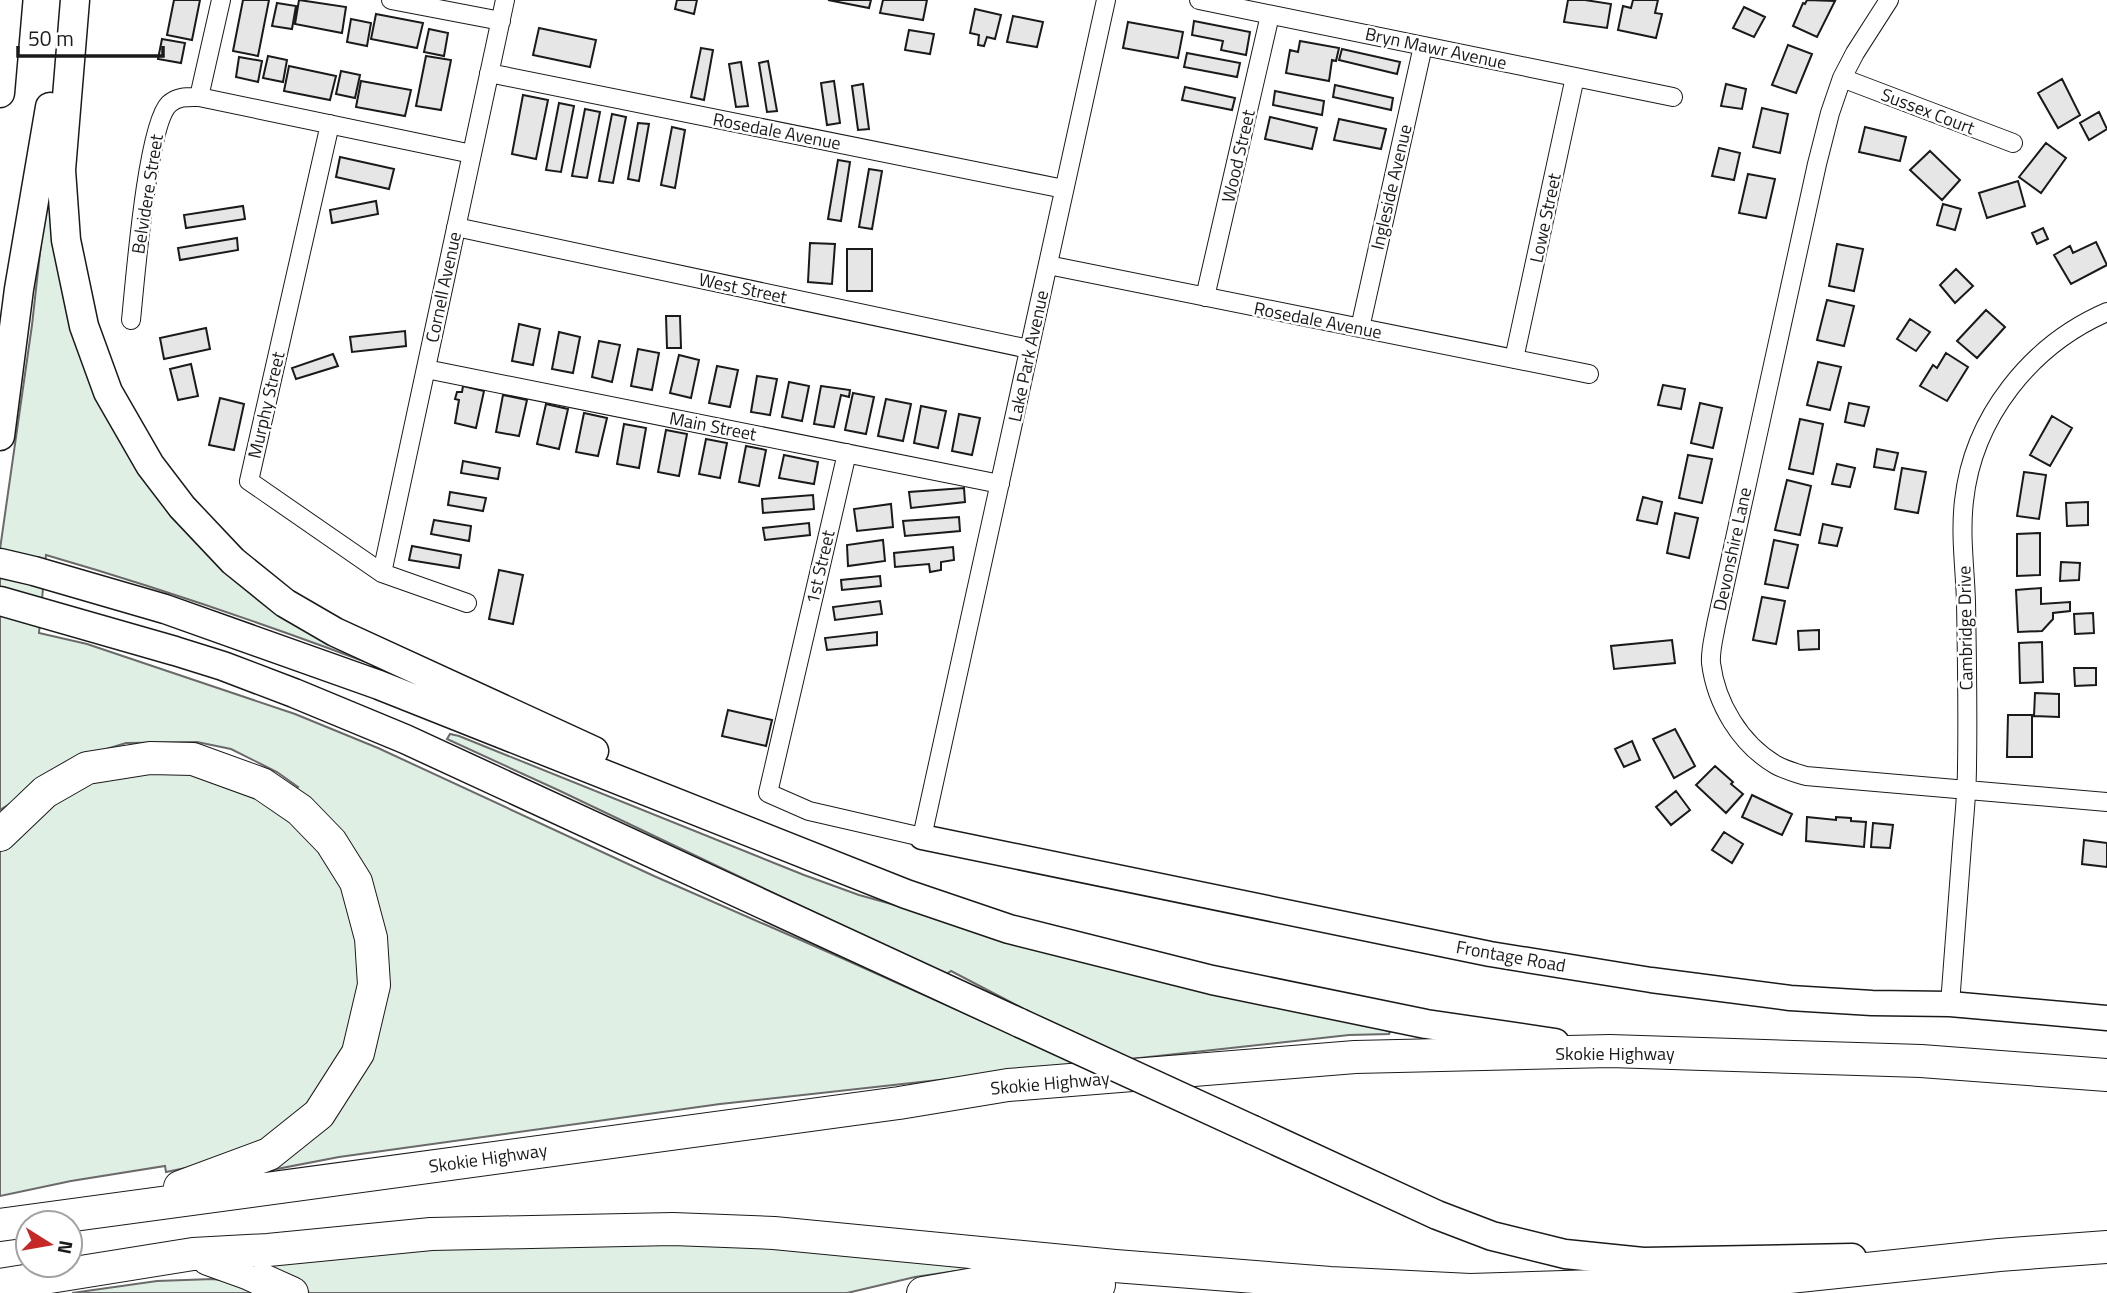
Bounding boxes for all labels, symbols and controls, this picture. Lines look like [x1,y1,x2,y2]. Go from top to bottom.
scale bar [18,14,163,58]
street label: Bryn Mawr Avenue [1363,20,1509,76]
text: 50 m [28,22,74,54]
street label: Sussex Court [1877,81,1979,141]
street label: Rosedale Avenue [711,105,843,157]
street label: Wood Street [1214,106,1262,205]
street label: Ingleside Avenue [1363,122,1419,252]
street label: Belvidere Street [124,131,170,256]
street label: Lowe Street [1522,170,1568,265]
street label: Cornell Avenue [418,229,468,345]
street label: West Street [696,265,790,311]
street label: Lake Park Avenue [1001,288,1055,424]
street label: Rosedale Avenue [1252,294,1384,346]
street label: Murphy Street [241,348,292,461]
street label: Main Street [667,404,759,448]
street label: Devonshire Lane [1706,485,1758,613]
street label: 1st Street [798,527,842,607]
street label: Cambridge Drive [1950,565,1980,691]
street label: Frontage Road [1454,933,1568,979]
street label: Skokie Highway [1555,1040,1675,1067]
street label: Skokie Highway [989,1064,1111,1102]
street label: Skokie Highway [427,1136,549,1180]
north arrow [14,1209,84,1279]
text: N [51,1238,82,1257]

